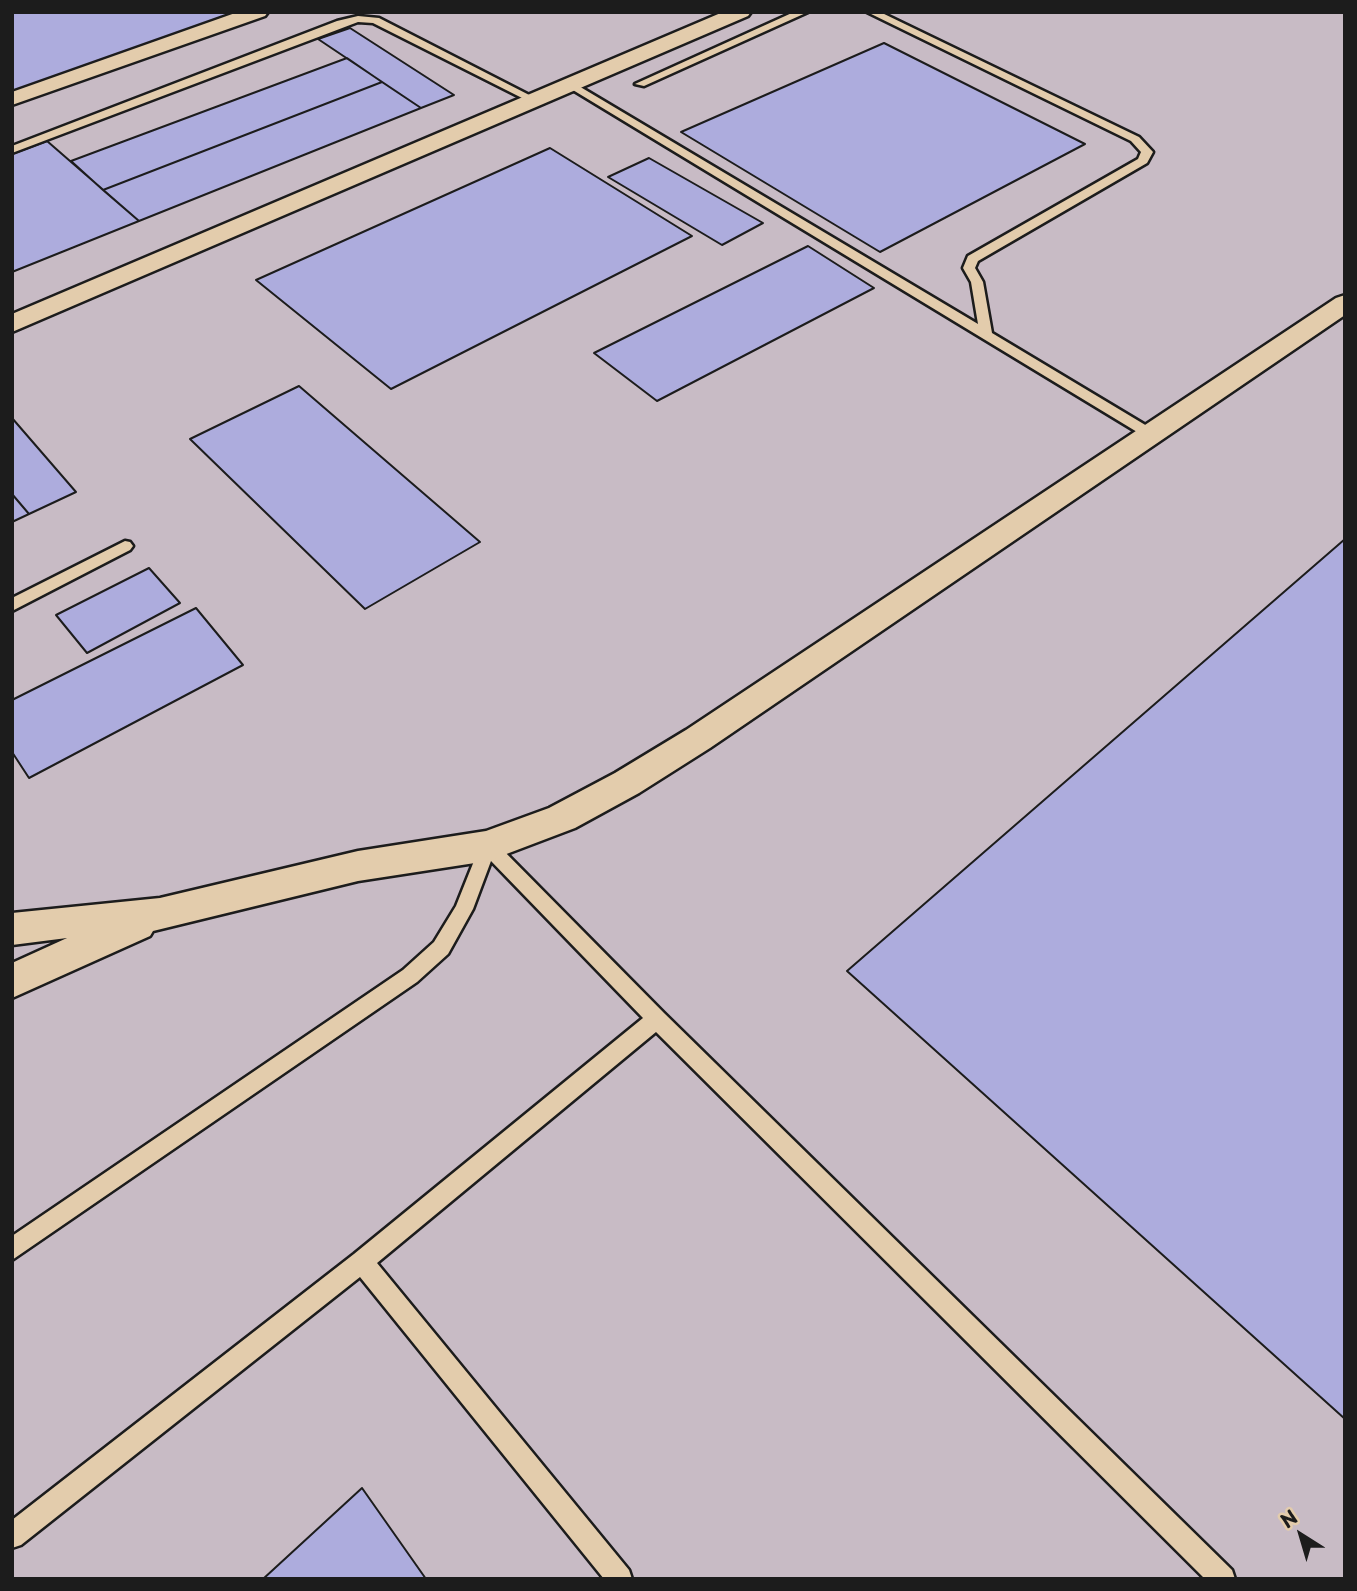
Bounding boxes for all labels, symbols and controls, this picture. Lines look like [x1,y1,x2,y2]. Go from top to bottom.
north arrow [1266,1500,1336,1570]
text: N [1274,1503,1303,1534]

